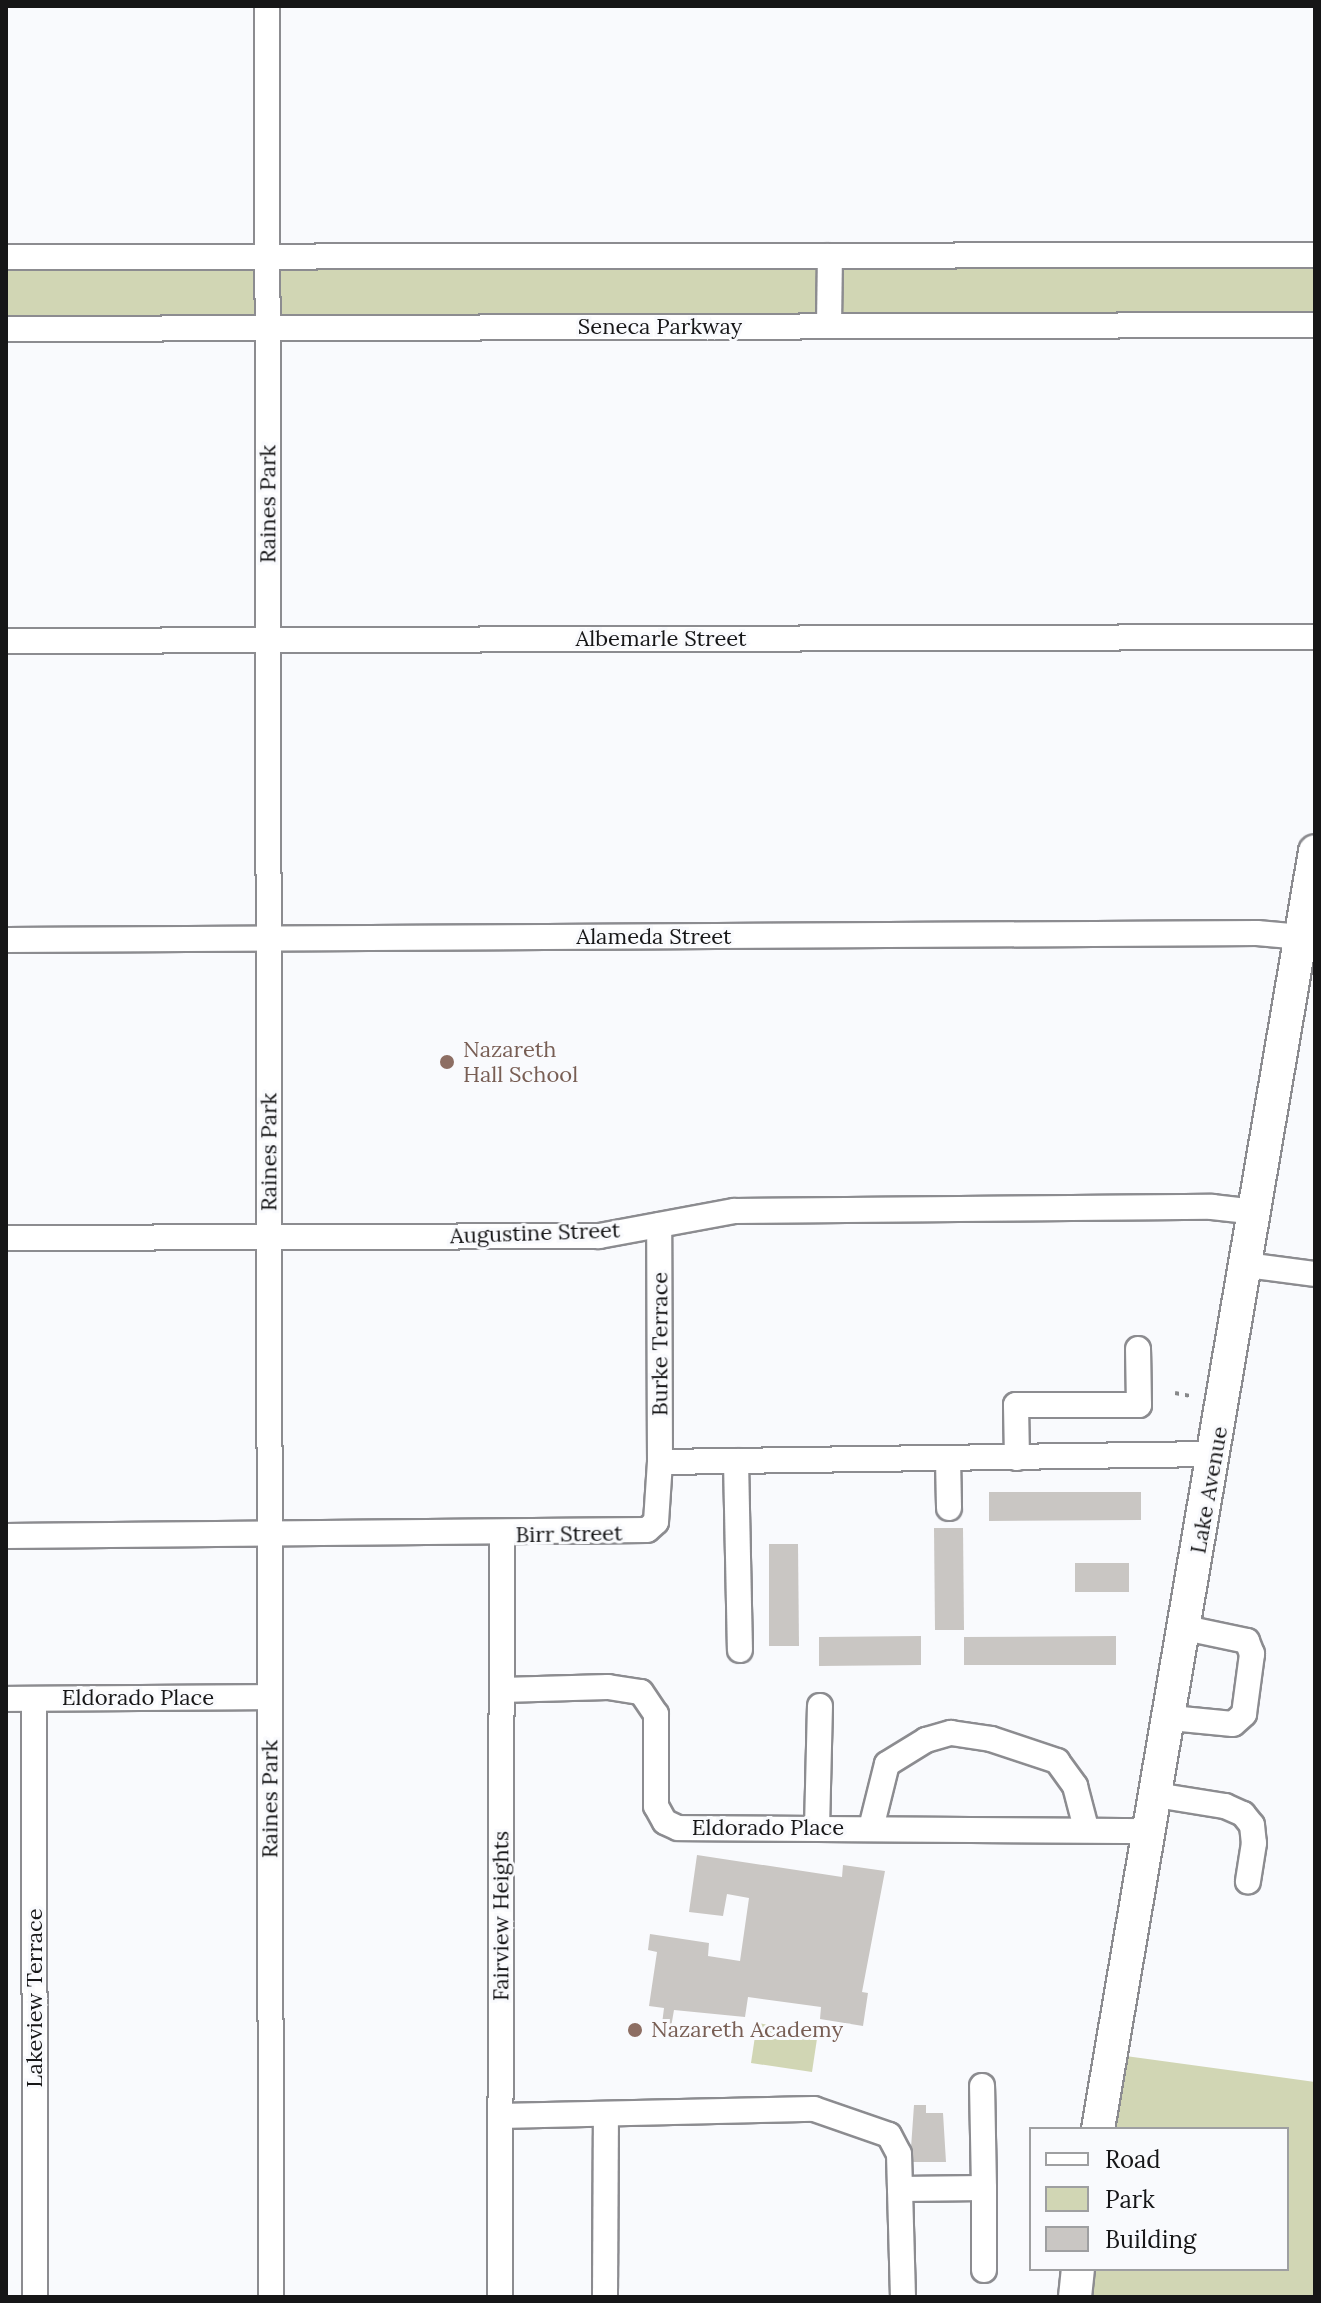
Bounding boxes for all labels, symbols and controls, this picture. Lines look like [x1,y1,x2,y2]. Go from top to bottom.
street label: Seneca Parkway [578,314,742,340]
street label: Raines Park [255,445,281,563]
street label: Albemarle Street [575,626,747,652]
street label: Alameda Street [576,924,732,950]
place label: Nazareth Hall School [463,1036,578,1088]
marker: Nazareth Hall School [438,1053,456,1071]
street label: Raines Park [256,1093,282,1211]
street label: Augustine Street [449,1217,621,1249]
street label: Burke Terrace [647,1272,673,1416]
street label: Lake Avenue [1185,1424,1233,1556]
street label: Birr Street [515,1520,623,1548]
street label: Eldorado Place [62,1685,214,1711]
street label: Raines Park [257,1740,283,1858]
street label: Eldorado Place [692,1815,844,1841]
street label: Fairview Heights [488,1831,514,2001]
street label: Lakeview Terrace [22,1908,48,2088]
place label: Nazareth Academy [651,2017,843,2043]
marker: Nazareth Academy [626,2021,644,2039]
legend [1029,2127,1289,2271]
text: Road [1105,2144,1161,2175]
text: Park [1105,2184,1155,2215]
text: Building [1105,2224,1196,2255]

